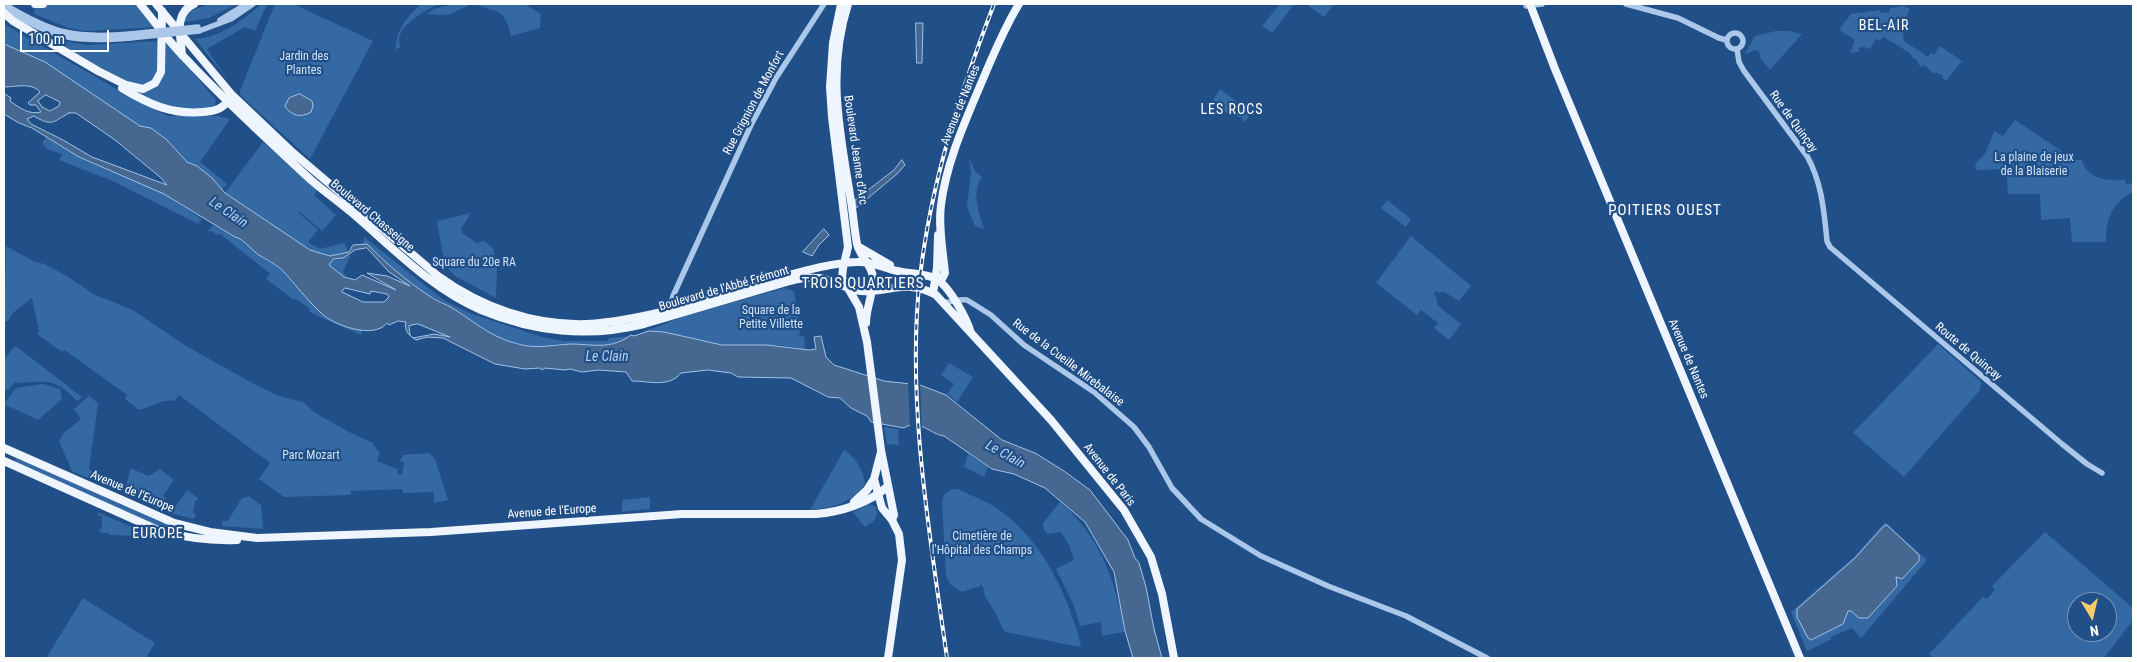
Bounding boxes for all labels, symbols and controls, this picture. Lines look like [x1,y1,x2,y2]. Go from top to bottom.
district label: BEL-AIR [1858,18,1910,34]
scale bar [22,20,111,52]
text: 100 m [28,30,65,48]
street label: Rue Grignion de Monfort [720,49,788,157]
park label: Jardin des Plantes [279,50,329,78]
street label: Avenue de Nantes [938,63,984,147]
street label: Rue de Quinçay [1766,88,1820,156]
street label: Boulevard Jeanne d’Arc [840,94,870,206]
district label: LES ROCS [1199,102,1265,118]
park label: La plaine de jeux de la Blaiserie [1994,151,2074,179]
street label: Boulevard Chasseigne [327,177,417,255]
water label: Le Clain [205,194,251,232]
district label: POITIERS OUEST [1606,202,1724,220]
park label: Square du 20e RA [432,256,516,270]
street label: Boulevard de l'Abbé Frémont [657,264,791,314]
district label: TROIS QUARTIERS [800,275,926,293]
park label: Square de la Petite Villette [739,304,803,332]
street label: Rue de la Cueille Mirebalaise [1009,316,1127,410]
street label: Avenue de Nantes [1665,317,1711,401]
street label: Route de Quinçay [1932,320,2004,384]
water label: Le Clain [585,349,629,365]
water label: Le Clain [982,437,1028,473]
street label: Avenue de Paris [1080,441,1138,509]
park label: Parc Mozart [282,449,340,463]
street label: Avenue de l'Europe [88,468,176,516]
street label: Avenue de l'Europe [507,502,597,522]
district label: EUROPE [132,526,184,542]
park label: Cimetière de l'Hôpital des Champs [932,530,1032,558]
north arrow [2067,592,2117,642]
text: N [2089,622,2100,639]

